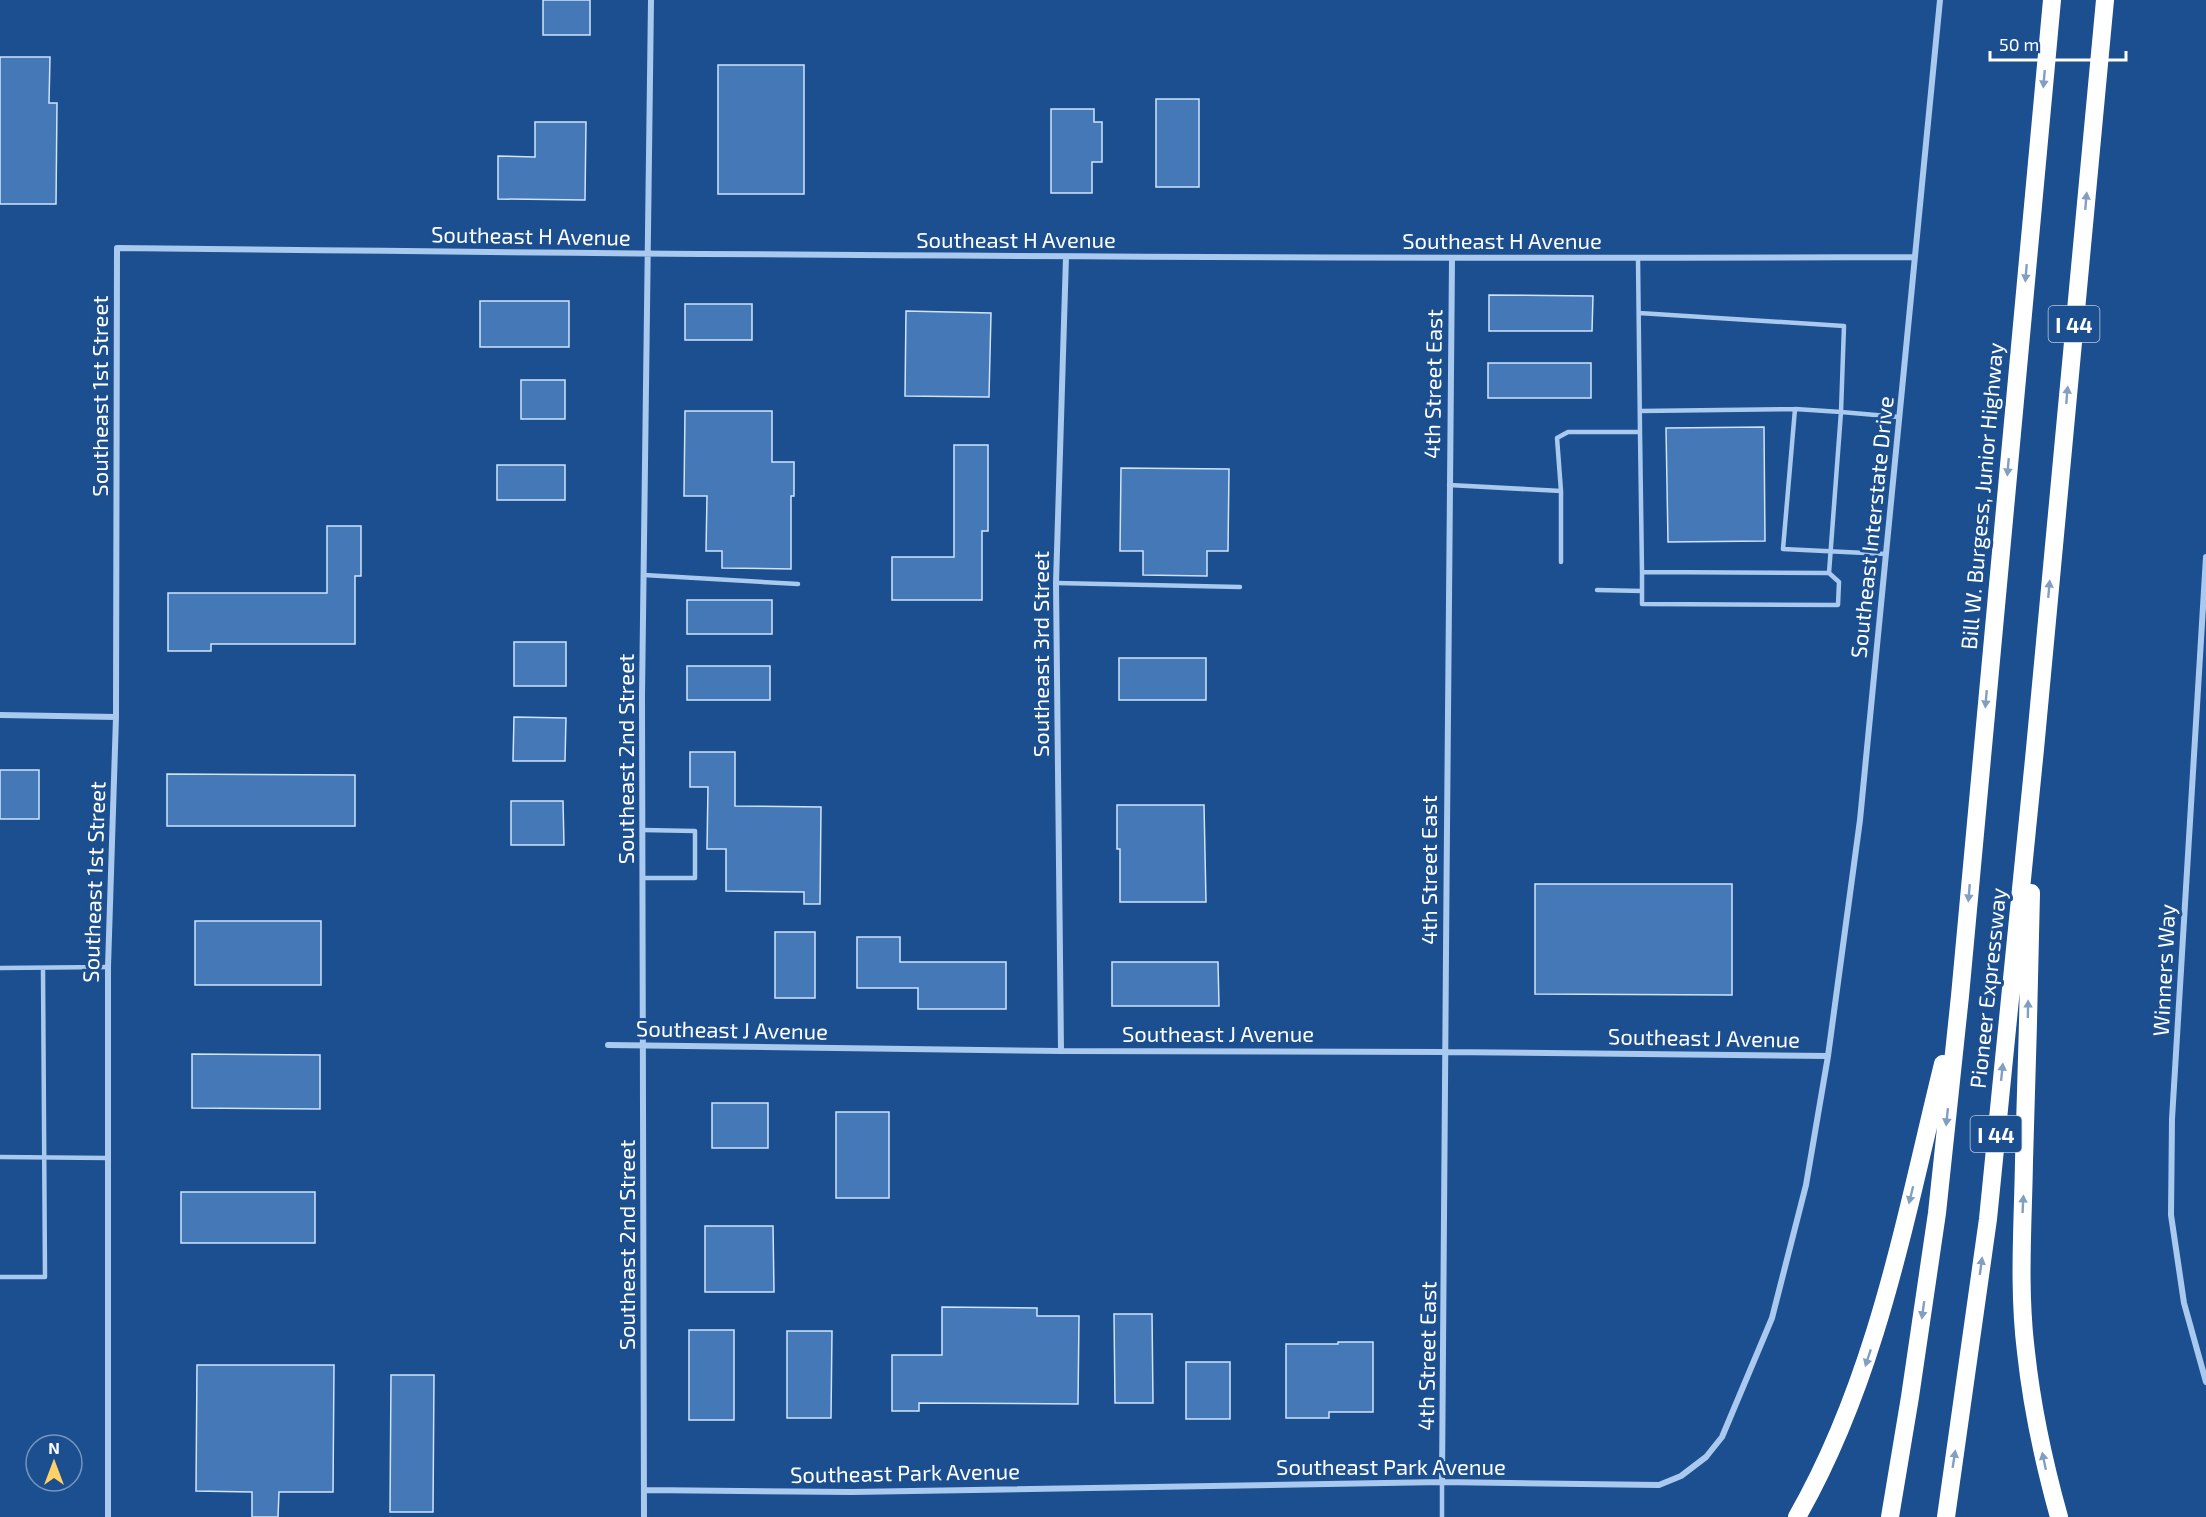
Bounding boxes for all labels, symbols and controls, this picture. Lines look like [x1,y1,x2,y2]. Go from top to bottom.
scale bar [1990,24,2126,62]
text: 50 m [1999,33,2039,55]
one-way arrow [2039,70,2049,89]
one-way arrow [2081,192,2091,211]
street label: Southeast H Avenue [431,220,631,250]
street label: Southeast H Avenue [916,226,1116,252]
street label: Southeast H Avenue [1402,227,1602,253]
one-way arrow [2021,264,2031,283]
street label: Southeast 1st Street [86,295,112,497]
road number: I 44 [2048,306,2100,342]
street label: 4th Street East [1418,309,1446,459]
street label: Bill W. Burgess, Junior Highway [1955,341,2007,651]
one-way arrow [2062,386,2072,405]
street label: Southeast Interstate Drive [1844,395,1898,659]
one-way arrow [2003,458,2013,477]
street label: Southeast 3rd Street [1027,551,1053,757]
one-way arrow [2044,580,2054,599]
street label: Southeast 2nd Street [612,654,638,864]
one-way arrow [1981,689,1991,708]
street label: Southeast 1st Street [76,781,110,983]
street label: 4th Street East [1415,795,1441,945]
one-way arrow [1964,884,1974,903]
street label: Pioneer Expressway [1964,886,2011,1090]
street label: Winners Way [2147,903,2179,1037]
one-way arrow [2023,1000,2033,1019]
street label: Southeast J Avenue [636,1014,828,1044]
street label: Southeast J Avenue [1122,1020,1314,1046]
street label: Southeast J Avenue [1608,1022,1800,1052]
one-way arrow [1997,1063,2007,1082]
one-way arrow [1942,1107,1952,1126]
road number: I 44 [1970,1116,2022,1152]
street label: Southeast 2nd Street [613,1140,639,1350]
one-way arrow [1906,1186,1916,1205]
one-way arrow [2018,1195,2027,1214]
one-way arrow [1977,1256,1986,1275]
street label: 4th Street East [1412,1281,1440,1431]
one-way arrow [1918,1301,1927,1320]
one-way arrow [1863,1349,1872,1367]
north arrow [24,1433,84,1493]
text: N [48,1438,60,1457]
one-way arrow [1950,1450,1959,1469]
one-way arrow [2039,1451,2048,1470]
street label: Southeast Park Avenue [1276,1453,1506,1479]
street label: Southeast Park Avenue [790,1457,1020,1487]

